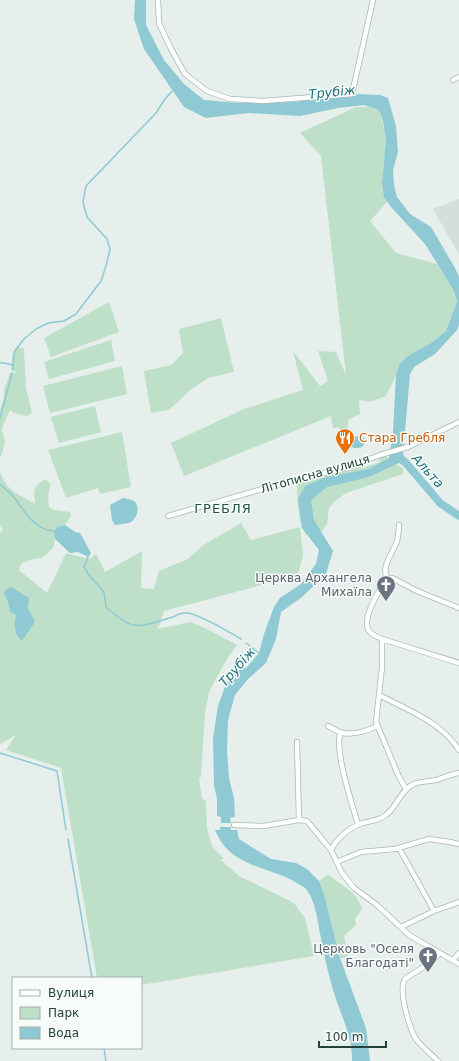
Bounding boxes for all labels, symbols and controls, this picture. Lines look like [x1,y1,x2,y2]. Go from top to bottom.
water label: Трубіж [308,82,357,102]
restaurant icon: Стара Гребля [334,427,356,455]
place label: Стара Гребля [359,431,445,445]
water label: Альта [408,450,447,491]
street label: Літописна вулиця [259,452,371,496]
district label: ГРЕБЛЯ [194,501,252,516]
place label: Церква Архангела Михаїла [255,571,372,599]
church icon: Церква Архангела Михаїла [375,574,397,602]
water label: Трубіж [216,644,258,690]
place label: Церковь "Оселя Благодаті" [313,942,414,970]
church icon: Церковь "Оселя Благодаті" [417,945,439,973]
legend [12,977,142,1049]
text: Вулиця [48,986,94,1000]
text: Парк [48,1006,79,1020]
scale bar [319,1023,386,1049]
text: Вода [48,1026,79,1040]
text: 100 m [325,1030,363,1044]

